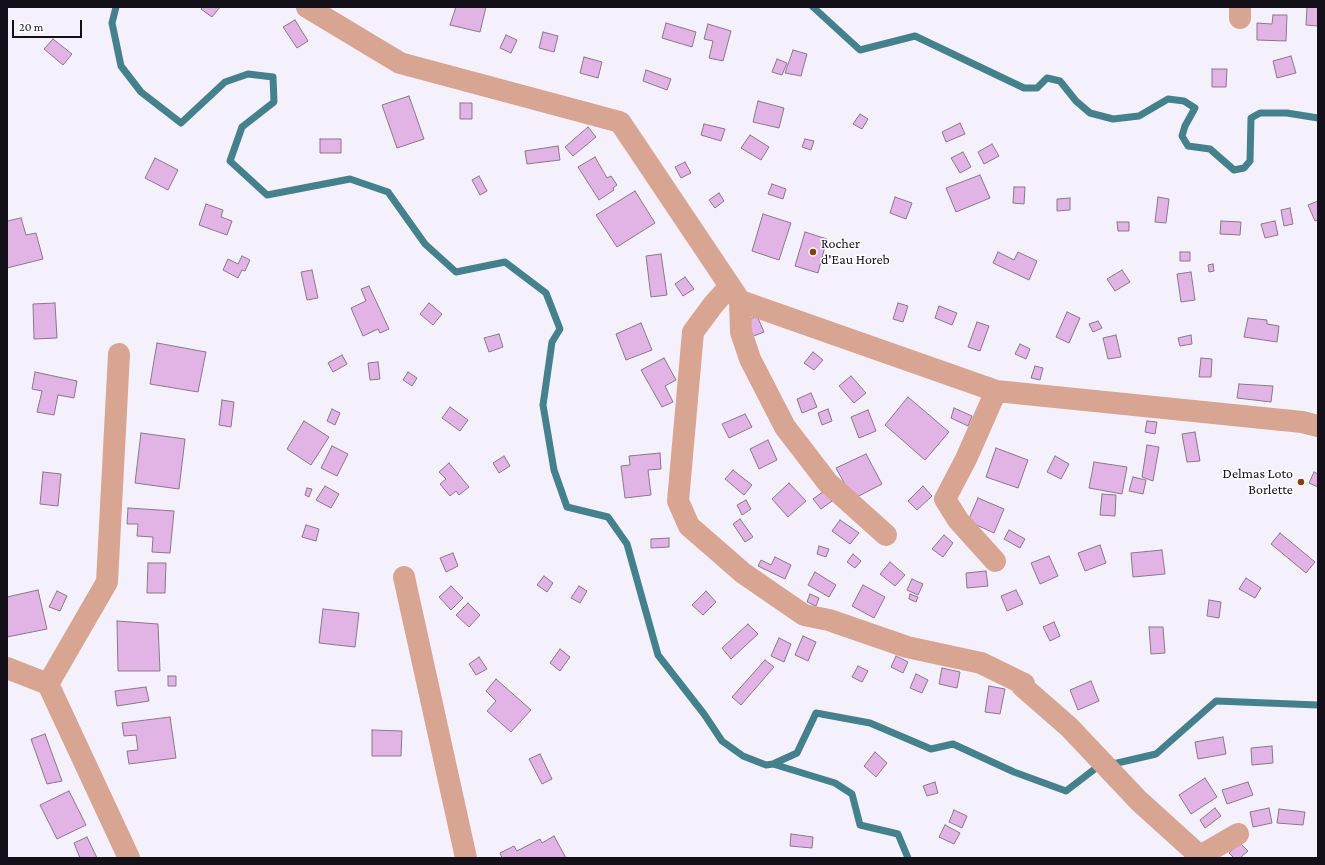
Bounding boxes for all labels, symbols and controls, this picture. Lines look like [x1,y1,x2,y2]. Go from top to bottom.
scale bar [14,12,84,38]
text: 20 m [19,20,43,34]
place label: Rocher d'Eau Horeb [821,236,890,268]
marker: Rocher d'Eau Horeb [808,247,818,257]
place label: Delmas Loto Borlette [1223,466,1293,498]
marker: Delmas Loto Borlette [1296,477,1306,487]

